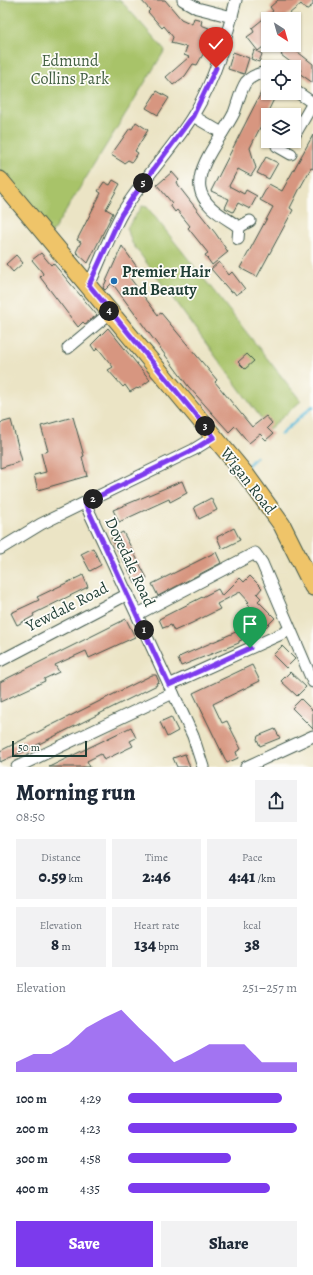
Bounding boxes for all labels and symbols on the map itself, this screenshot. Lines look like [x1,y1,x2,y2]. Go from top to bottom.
north arrow [261,12,301,52]
pin [199,27,233,68]
park label: Edmund Collins Park [31,50,109,90]
pin: 5 [133,173,153,193]
place label: Premier Hair and Beauty [122,261,211,301]
marker: Premier Hair and Beauty [109,276,119,286]
pin: 4 [99,301,119,321]
pin: 3 [195,416,215,436]
street label: Wigan Road [214,442,281,519]
pin: 2 [83,489,103,509]
street label: Dovedale Road [100,514,161,611]
street label: Yewdale Road [21,577,112,638]
pin [233,607,267,648]
pin: 1 [134,620,154,640]
scale bar [12,739,87,758]

